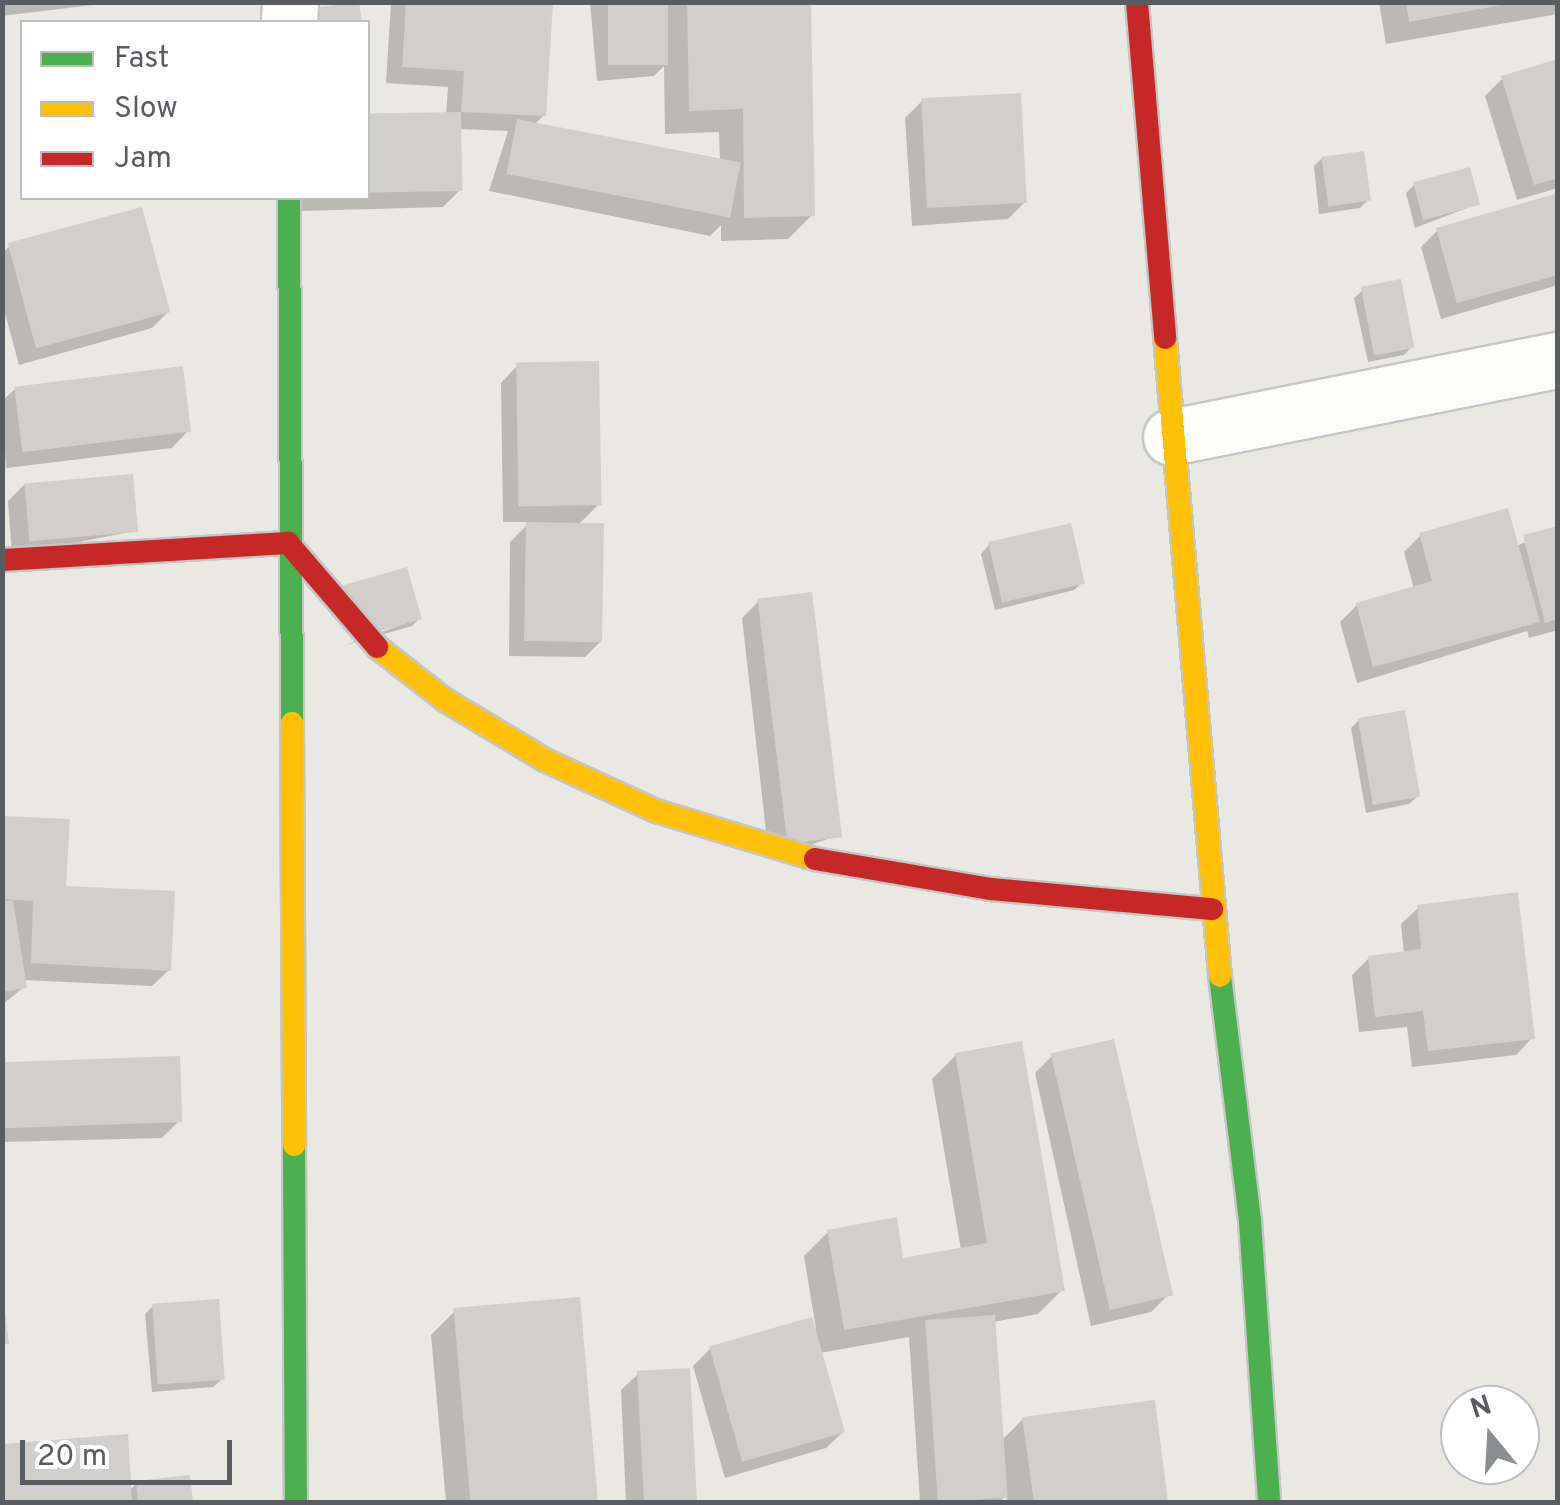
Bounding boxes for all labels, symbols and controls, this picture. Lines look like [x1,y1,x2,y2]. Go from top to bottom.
legend [20,20,370,200]
text: Fast [114,41,169,78]
text: Slow [114,91,178,128]
text: Jam [114,141,172,178]
north arrow [1440,1385,1540,1485]
text: N [1466,1388,1496,1429]
scale bar [25,1420,238,1482]
text: 20 m [37,1439,107,1476]

